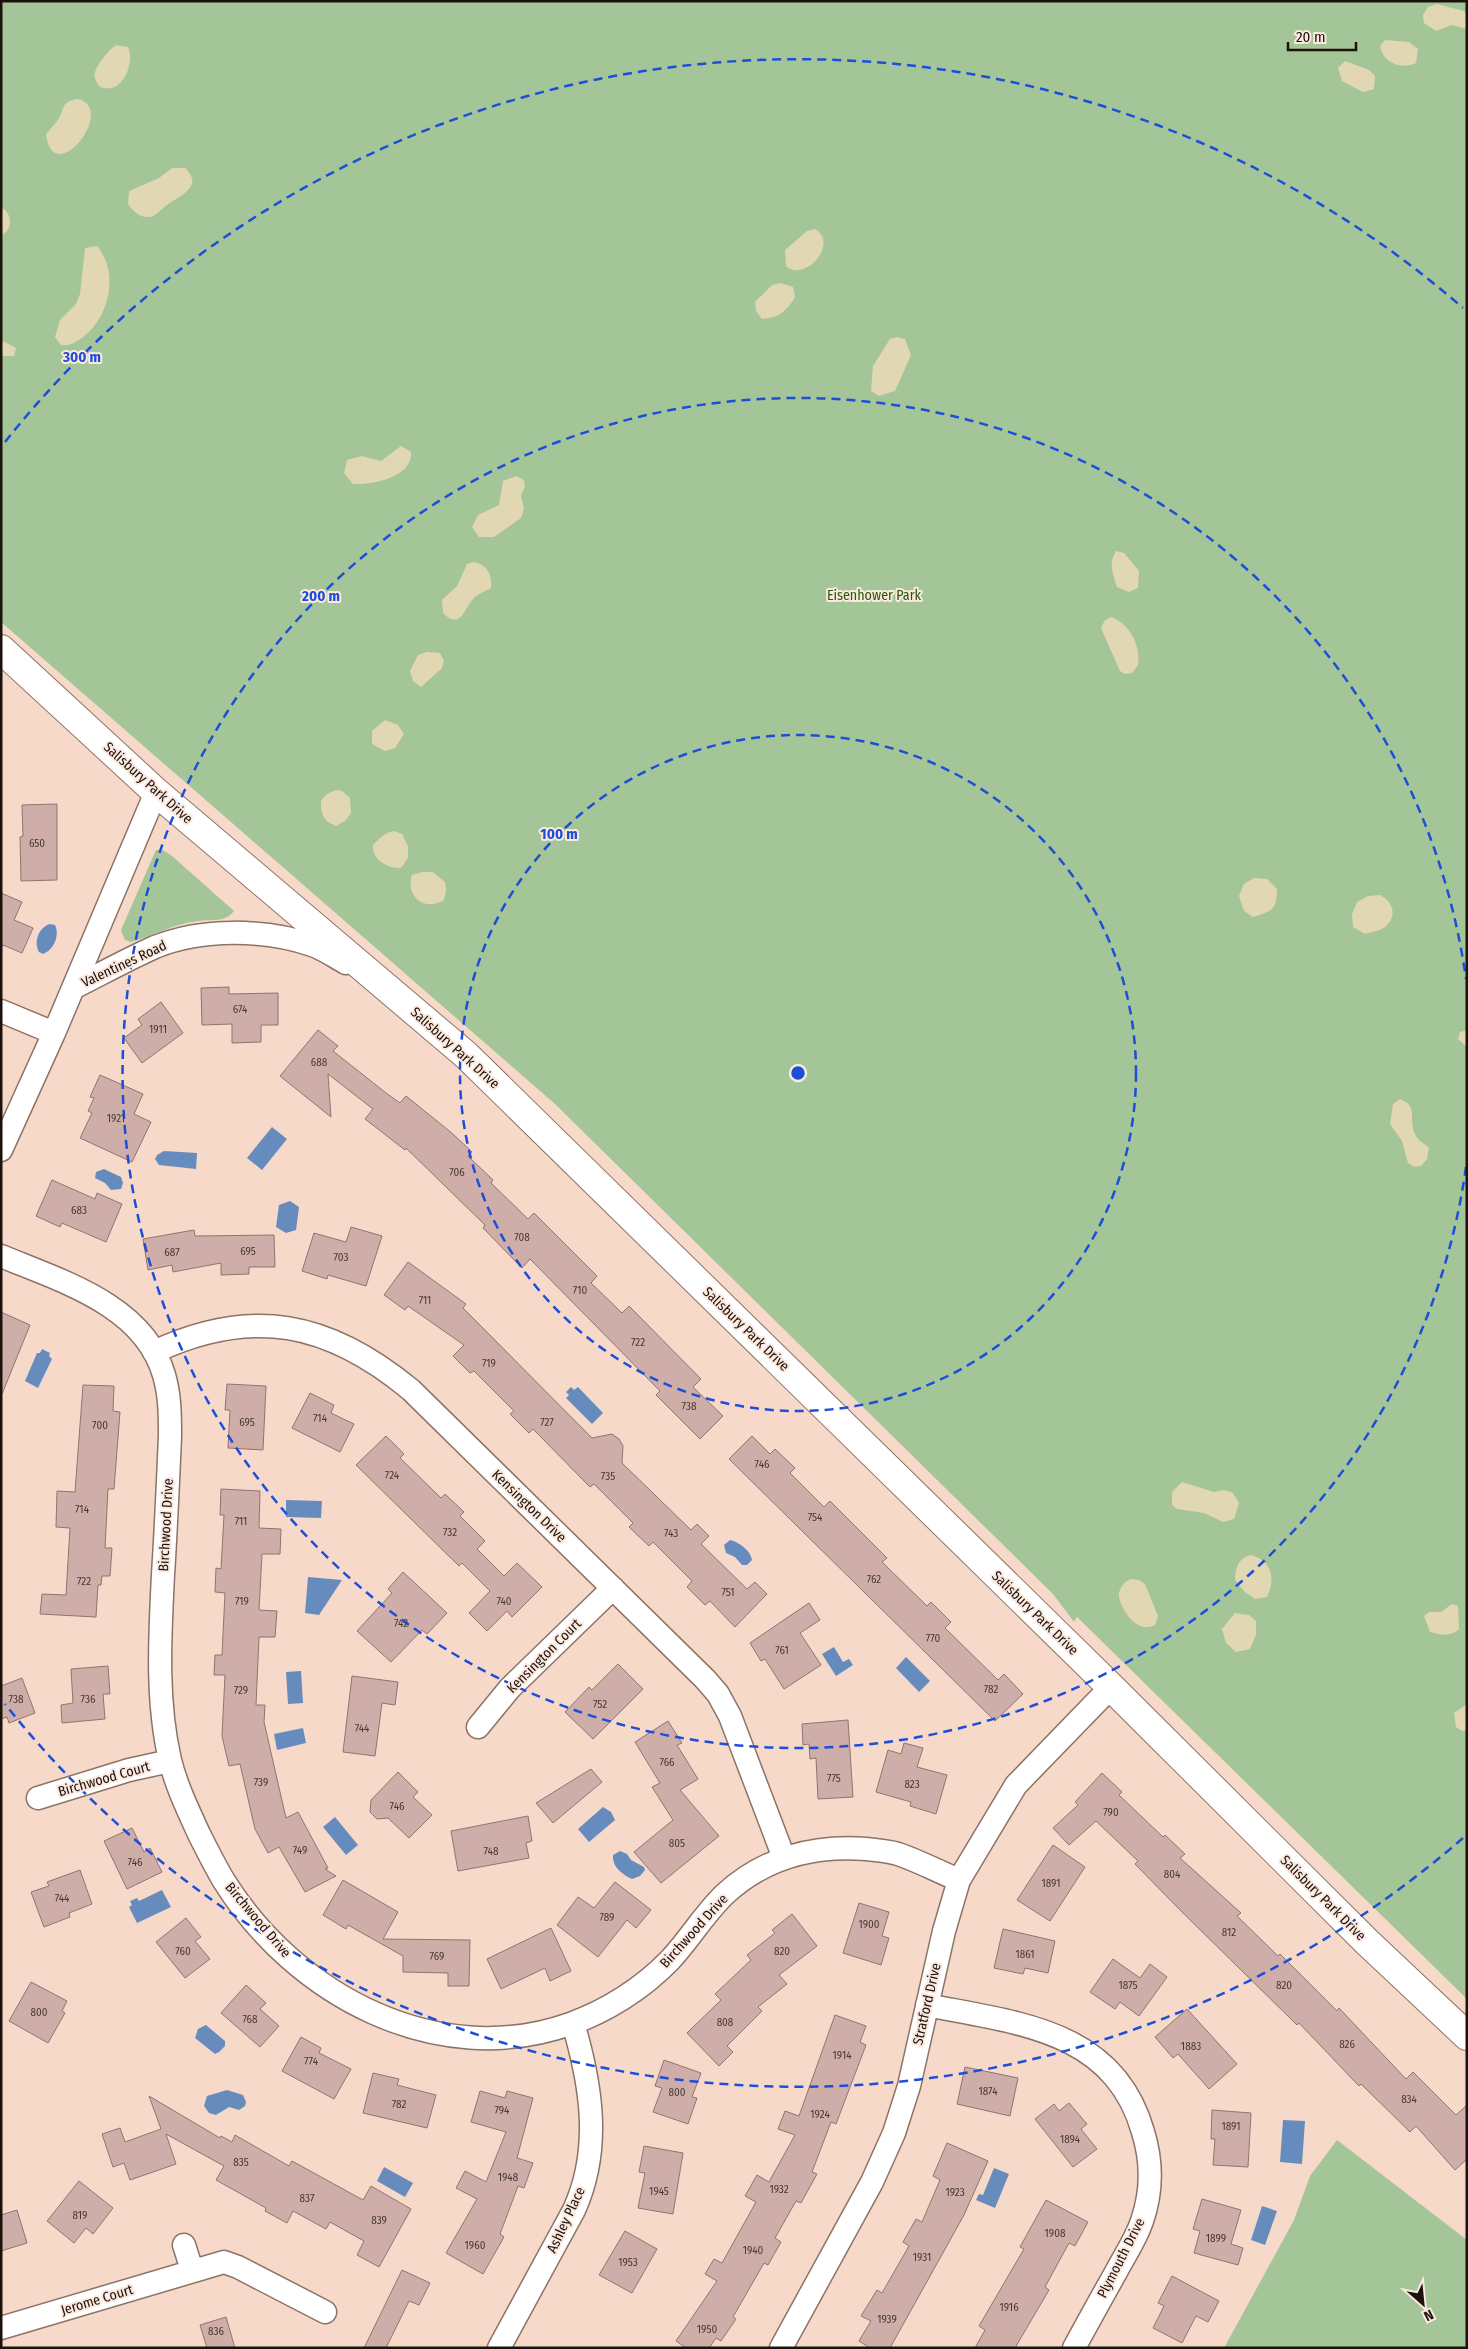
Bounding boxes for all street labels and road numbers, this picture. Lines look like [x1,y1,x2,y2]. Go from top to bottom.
street label: Salisbury Park Drive [100,739,196,827]
street label: Valentines Road [79,937,169,991]
street label: Salisbury Park Drive [407,1004,503,1092]
street label: Salisbury Park Drive [699,1283,793,1375]
street label: Kensington Drive [488,1466,570,1546]
street label: Birchwood Drive [155,1478,177,1572]
street label: Salisbury Park Drive [988,1567,1082,1659]
street label: Kensington Court [503,1615,585,1697]
street label: Birchwood Court [56,1758,152,1800]
street label: Salisbury Park Drive [1277,1852,1369,1944]
street label: Birchwood Drive [221,1879,295,1961]
street label: Birchwood Drive [656,1891,732,1971]
street label: Stratford Drive [909,1961,945,2047]
street label: Ashley Place [543,2184,589,2256]
street label: Plymouth Drive [1094,2215,1148,2301]
street label: Jerome Court [59,2281,136,2319]

